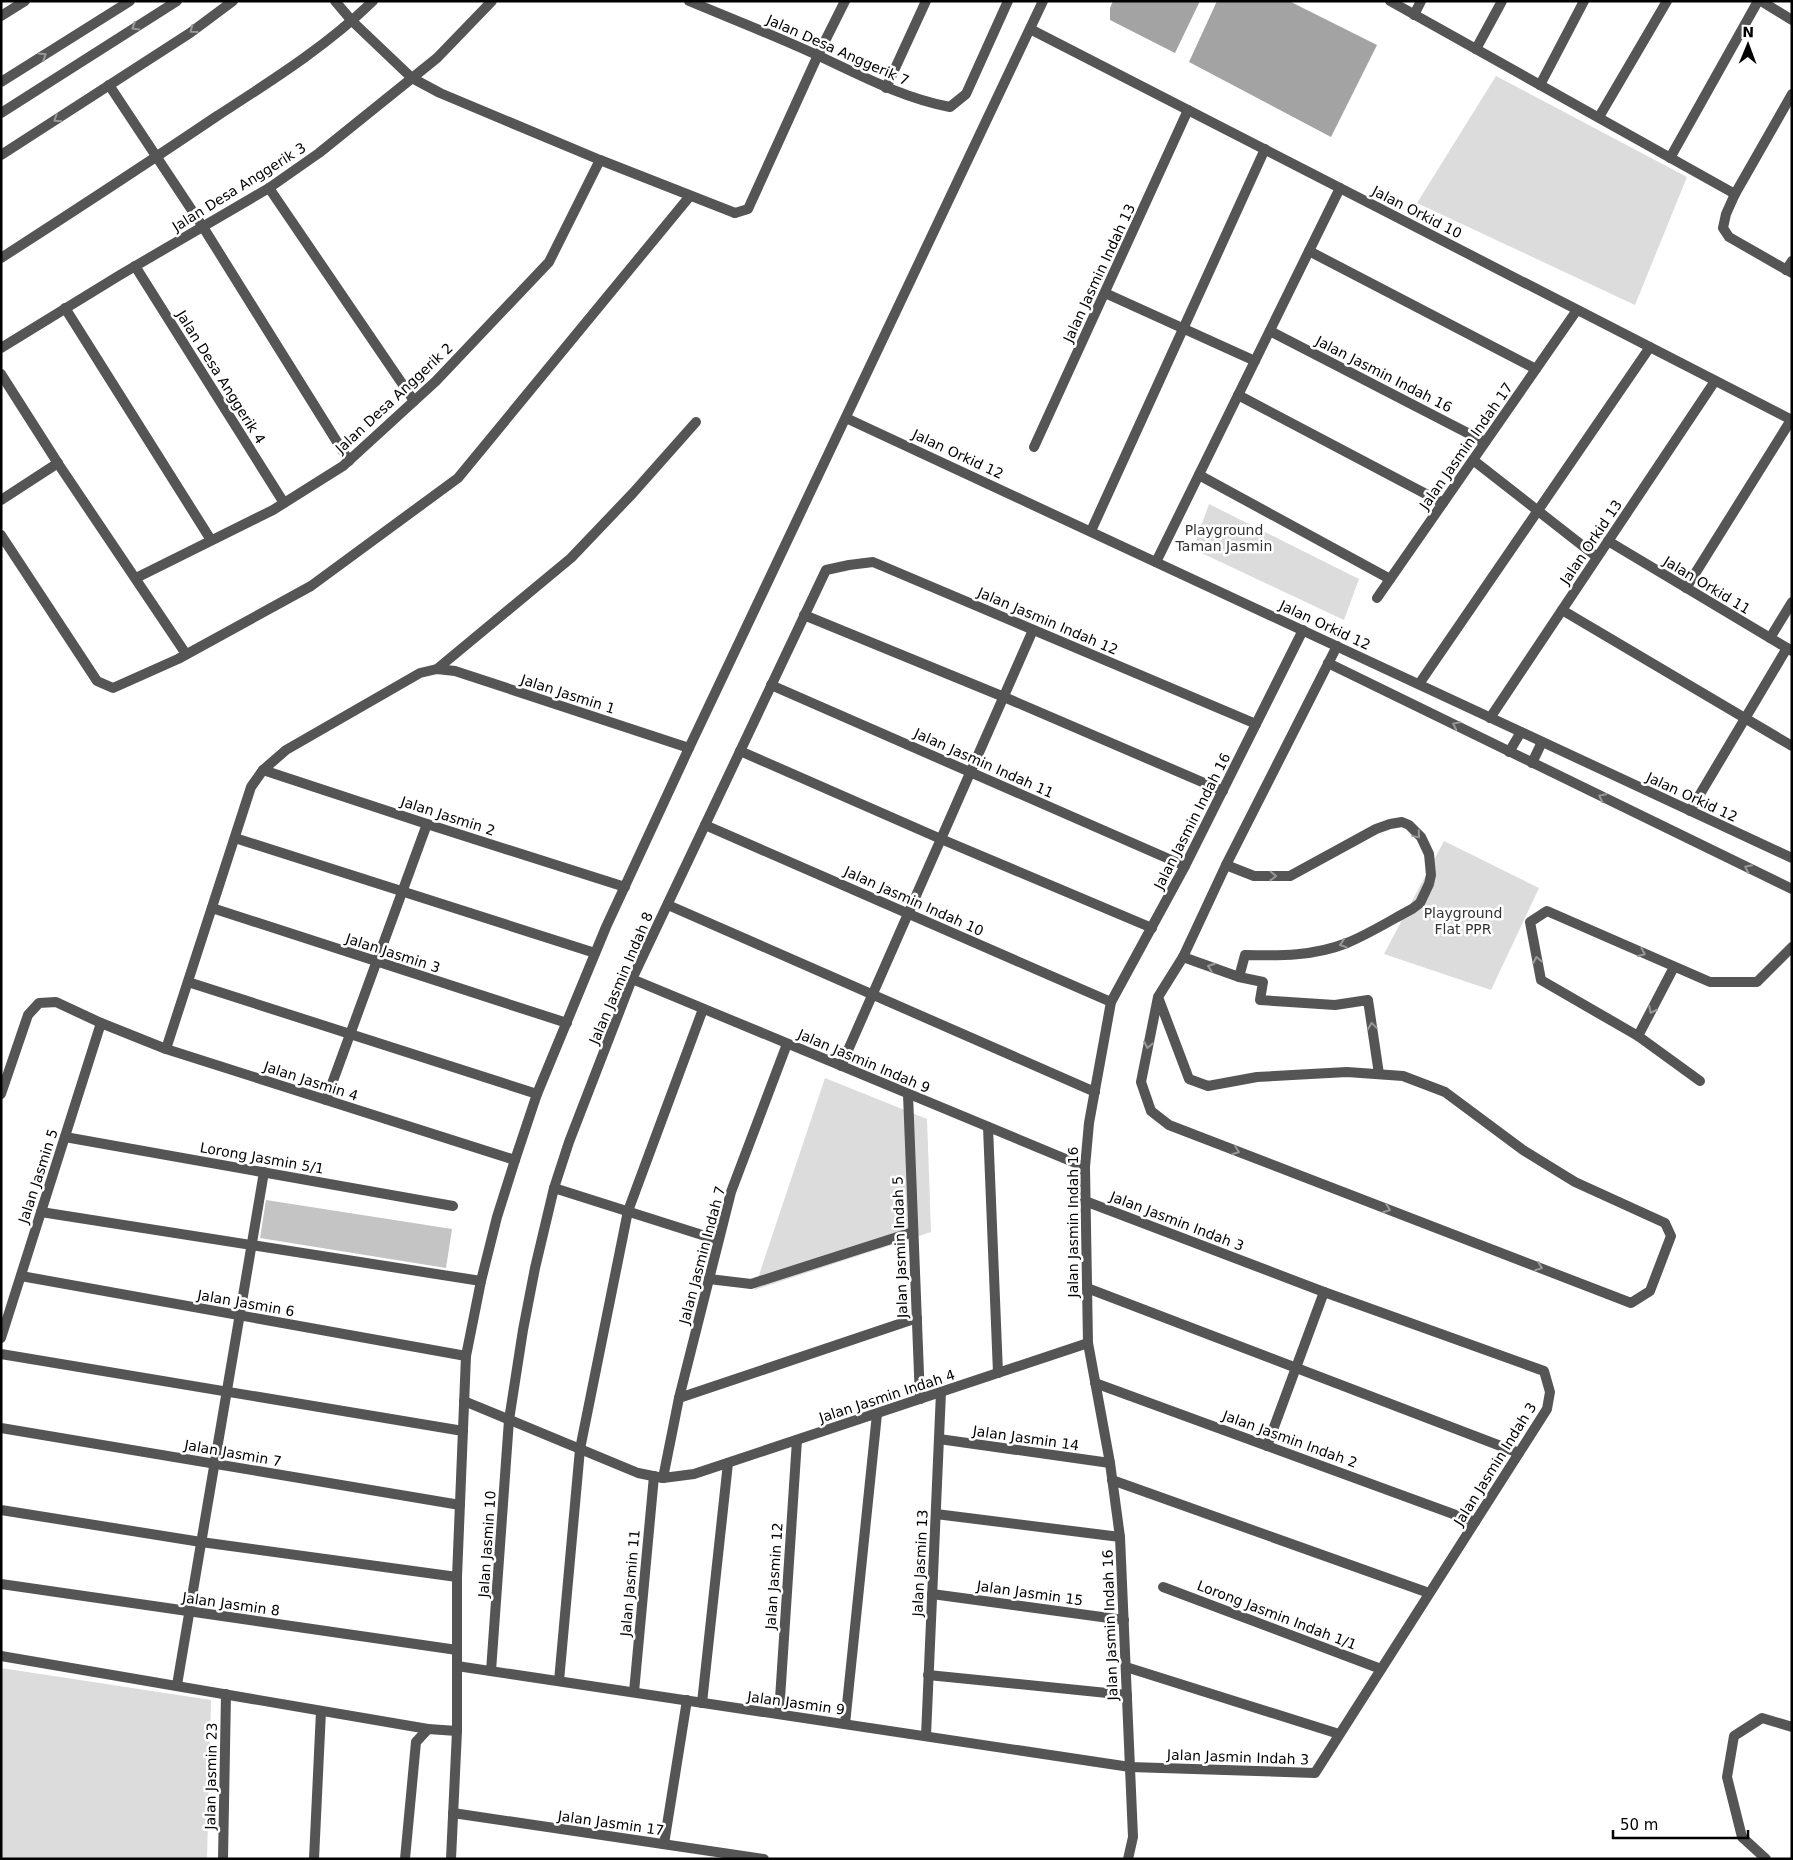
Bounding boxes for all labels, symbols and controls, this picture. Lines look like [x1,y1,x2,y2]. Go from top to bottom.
street label: Jalan Desa Anggerik 7 [763,11,912,89]
one-way arrow [132,20,141,30]
north arrow [1723,20,1773,70]
one-way arrow [189,24,199,33]
text: N [1742,24,1754,40]
one-way arrow [37,53,46,63]
one-way arrow [54,113,63,122]
street label: Jalan Desa Anggerik 3 [169,139,309,235]
street label: Jalan Orkid 10 [1369,182,1464,241]
street label: Jalan Jasmin Indah 13 [1059,201,1138,346]
street label: Jalan Desa Anggerik 4 [173,307,269,447]
street label: Jalan Jasmin Indah 16 [1312,332,1455,415]
street label: Jalan Desa Anggerik 2 [331,340,456,457]
street label: Jalan Jasmin Indah 17 [1416,380,1516,513]
street label: Jalan Orkid 12 [909,426,1006,482]
street label: Jalan Orkid 13 [1556,497,1625,588]
park label: Playground Taman Jasmin [1175,522,1272,554]
street label: Jalan Orkid 11 [1660,552,1753,617]
street label: Jalan Jasmin Indah 12 [974,584,1121,658]
street label: Jalan Orkid 12 [1276,597,1373,653]
street label: Jalan Jasmin 1 [518,671,617,717]
one-way arrow [1452,721,1461,732]
street label: Jalan Jasmin Indah 11 [911,725,1056,801]
street label: Jalan Jasmin Indah 16 [1150,750,1233,893]
street label: Jalan Orkid 12 [1643,769,1740,825]
street label: Jalan Jasmin 2 [398,793,497,839]
one-way arrow [1598,793,1607,803]
one-way arrow [1411,829,1420,838]
street label: Jalan Jasmin Indah 10 [841,863,986,939]
one-way arrow [1744,864,1753,874]
one-way arrow [1270,871,1277,881]
park label: Playground Flat PPR [1424,905,1502,937]
street label: Jalan Jasmin Indah 8 [585,909,656,1047]
street label: Jalan Jasmin 3 [343,930,442,976]
one-way arrow [1339,938,1347,948]
one-way arrow [1637,946,1646,957]
one-way arrow [1532,956,1542,965]
one-way arrow [1207,963,1216,973]
one-way arrow [1648,1005,1658,1014]
one-way arrow [1368,1022,1378,1031]
street label: Jalan Jasmin Indah 9 [795,1025,933,1096]
one-way arrow [1143,1041,1154,1050]
street label: Jalan Jasmin 4 [261,1058,360,1104]
street label: Jalan Jasmin 5 [15,1127,61,1226]
street label: Lorong Jasmin 5/1 [199,1139,325,1177]
one-way arrow [1231,1144,1240,1155]
street label: Jalan Jasmin Indah 16 [1065,1146,1081,1298]
street label: Jalan Jasmin Indah 5 [890,1176,911,1319]
street label: Jalan Jasmin Indah 7 [676,1184,728,1327]
street label: Jalan Jasmin Indah 3 [1107,1188,1246,1254]
one-way arrow [1383,1203,1391,1213]
one-way arrow [1534,1261,1543,1271]
street label: Jalan Jasmin 6 [195,1286,296,1319]
street label: Jalan Jasmin Indah 4 [816,1366,957,1426]
street label: Jalan Jasmin Indah 3 [1450,1400,1539,1529]
street label: Jalan Jasmin Indah 2 [1220,1407,1359,1471]
street label: Jalan Jasmin 14 [971,1422,1080,1453]
street label: Jalan Jasmin 7 [182,1436,283,1469]
street label: Jalan Jasmin 10 [475,1490,499,1599]
street label: Jalan Jasmin 13 [909,1509,931,1618]
street label: Jalan Jasmin 12 [762,1522,786,1631]
street label: Jalan Jasmin 11 [617,1529,643,1638]
street label: Jalan Jasmin Indah 16 [1099,1549,1121,1702]
street label: Jalan Jasmin 15 [975,1577,1084,1608]
street label: Lorong Jasmin Indah 1/1 [1195,1577,1359,1653]
street label: Jalan Jasmin 8 [180,1589,281,1619]
street label: Jalan Jasmin 9 [745,1688,846,1718]
street label: Jalan Jasmin 23 [202,1722,220,1831]
street label: Jalan Jasmin Indah 3 [1166,1746,1309,1767]
street label: Jalan Jasmin 17 [556,1807,665,1838]
scale bar [1613,1808,1748,1840]
text: 50 m [1620,1816,1658,1834]

